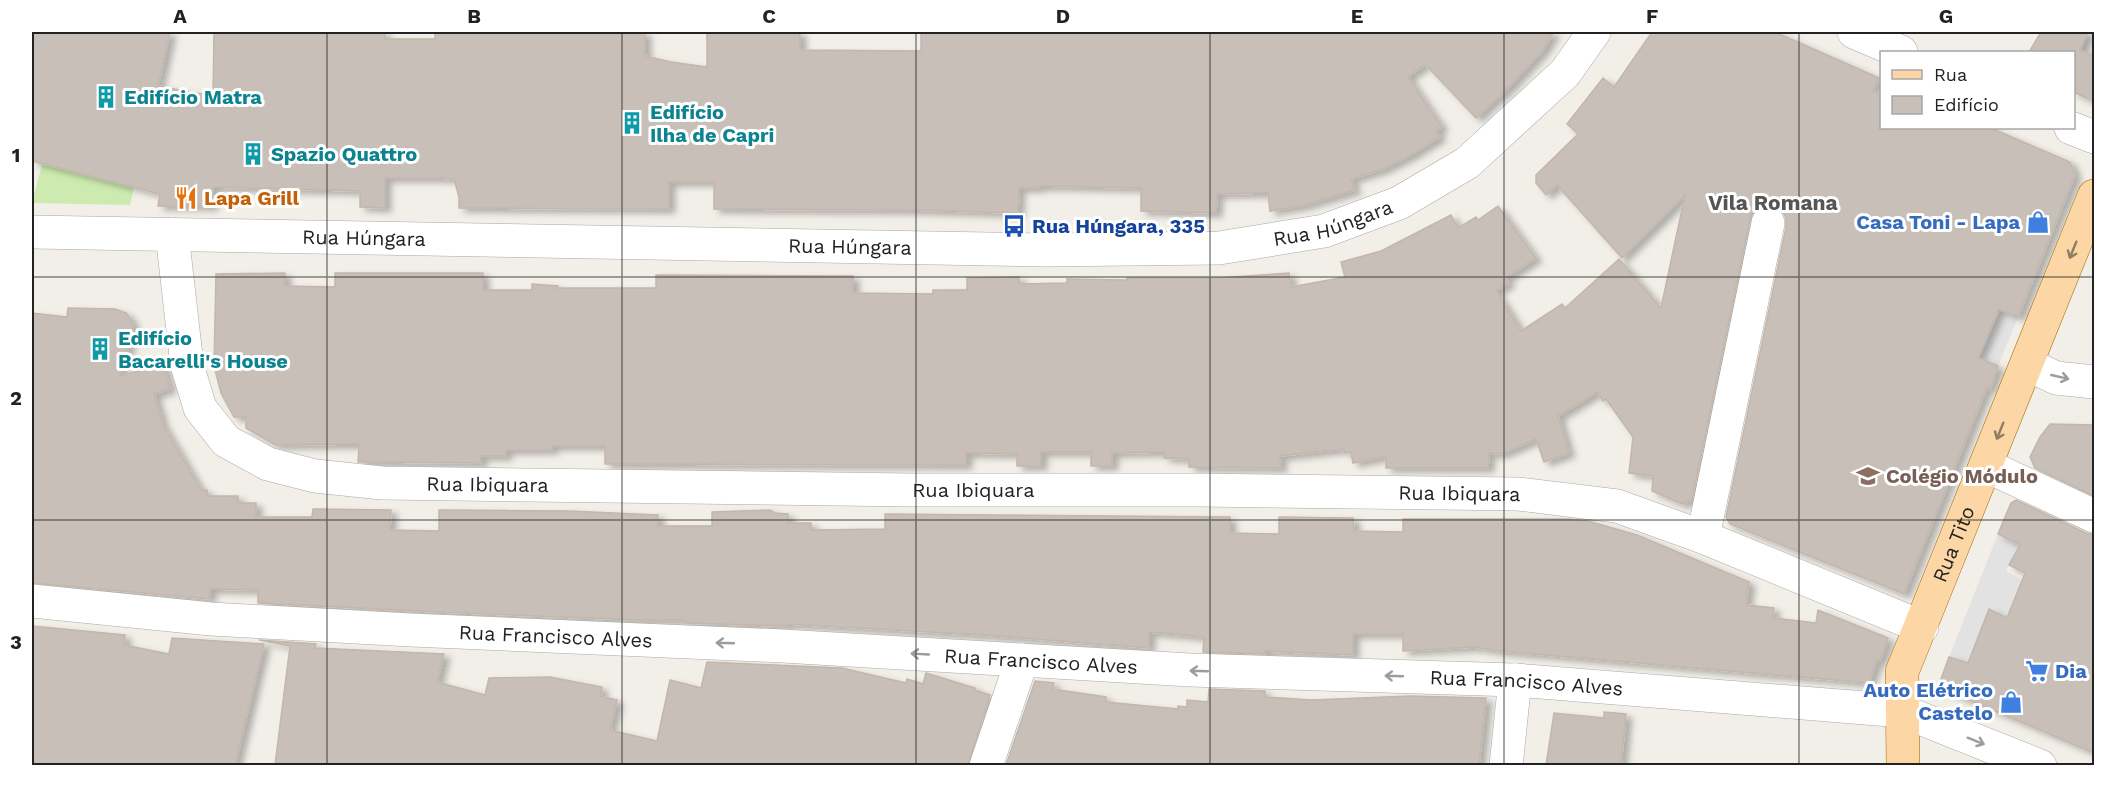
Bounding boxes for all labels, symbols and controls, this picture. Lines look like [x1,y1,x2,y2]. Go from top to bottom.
text: A [173,4,187,28]
text: B [467,4,481,28]
text: C [762,4,776,28]
text: D [1056,4,1070,28]
text: E [1351,4,1363,28]
text: F [1646,4,1658,28]
text: G [1939,4,1953,28]
legend [1880,51,2075,129]
text: Rua [1934,64,1967,85]
building icon: Edifício Matra [93,84,119,110]
place label: Edifício Matra [124,85,262,109]
text: Edifício [1934,94,1999,115]
place label: Edifício Ilha de Capri [650,100,774,147]
building icon: Edifício Ilha de Capri [619,110,645,136]
building icon: Spazio Quattro [240,141,266,167]
place label: Spazio Quattro [271,142,417,166]
text: 1 [12,143,20,167]
restaurant icon: Lapa Grill [173,185,199,211]
place label: Lapa Grill [204,186,300,210]
district label: Vila Romana [1708,190,1839,215]
street label: Rua Húngara [1271,194,1396,251]
shop icon: Casa Toni - Lapa [2025,209,2051,235]
place label: Casa Toni - Lapa [1856,210,2020,234]
bus stop icon: Rua Húngara, 335 [1001,213,1027,239]
place label: Rua Húngara, 335 [1032,214,1205,238]
street label: Rua Húngara [302,225,426,251]
street label: Rua Húngara [788,233,912,260]
one-way arrow [2067,240,2078,259]
place label: Edifício Bacarelli's House [118,326,288,373]
building icon: Edifício Bacarelli's House [87,336,113,362]
one-way arrow [2050,372,2069,384]
text: 2 [10,386,22,410]
one-way arrow [1994,421,2005,440]
school or university icon: Colégio Módulo [1855,463,1881,489]
place label: Colégio Módulo [1886,464,2038,488]
street label: Rua Ibiquara [426,472,549,497]
street label: Rua Ibiquara [912,478,1035,502]
street label: Rua Ibiquara [1398,481,1521,506]
street label: Rua Tito [1928,502,1980,586]
street label: Rua Francisco Alves [458,620,653,652]
text: 3 [10,630,22,654]
one-way arrow [716,637,736,649]
street label: Rua Francisco Alves [944,644,1138,679]
one-way arrow [911,648,931,659]
supermarket icon: Dia [2024,658,2050,684]
place label: Dia [2055,659,2087,683]
one-way arrow [1189,665,1209,676]
street label: Rua Francisco Alves [1429,665,1624,701]
one-way arrow [1384,671,1404,682]
place label: Auto Elétrico Castelo [1864,678,1993,725]
shop icon: Auto Elétrico Castelo [1998,689,2024,715]
one-way arrow [1966,736,1985,747]

